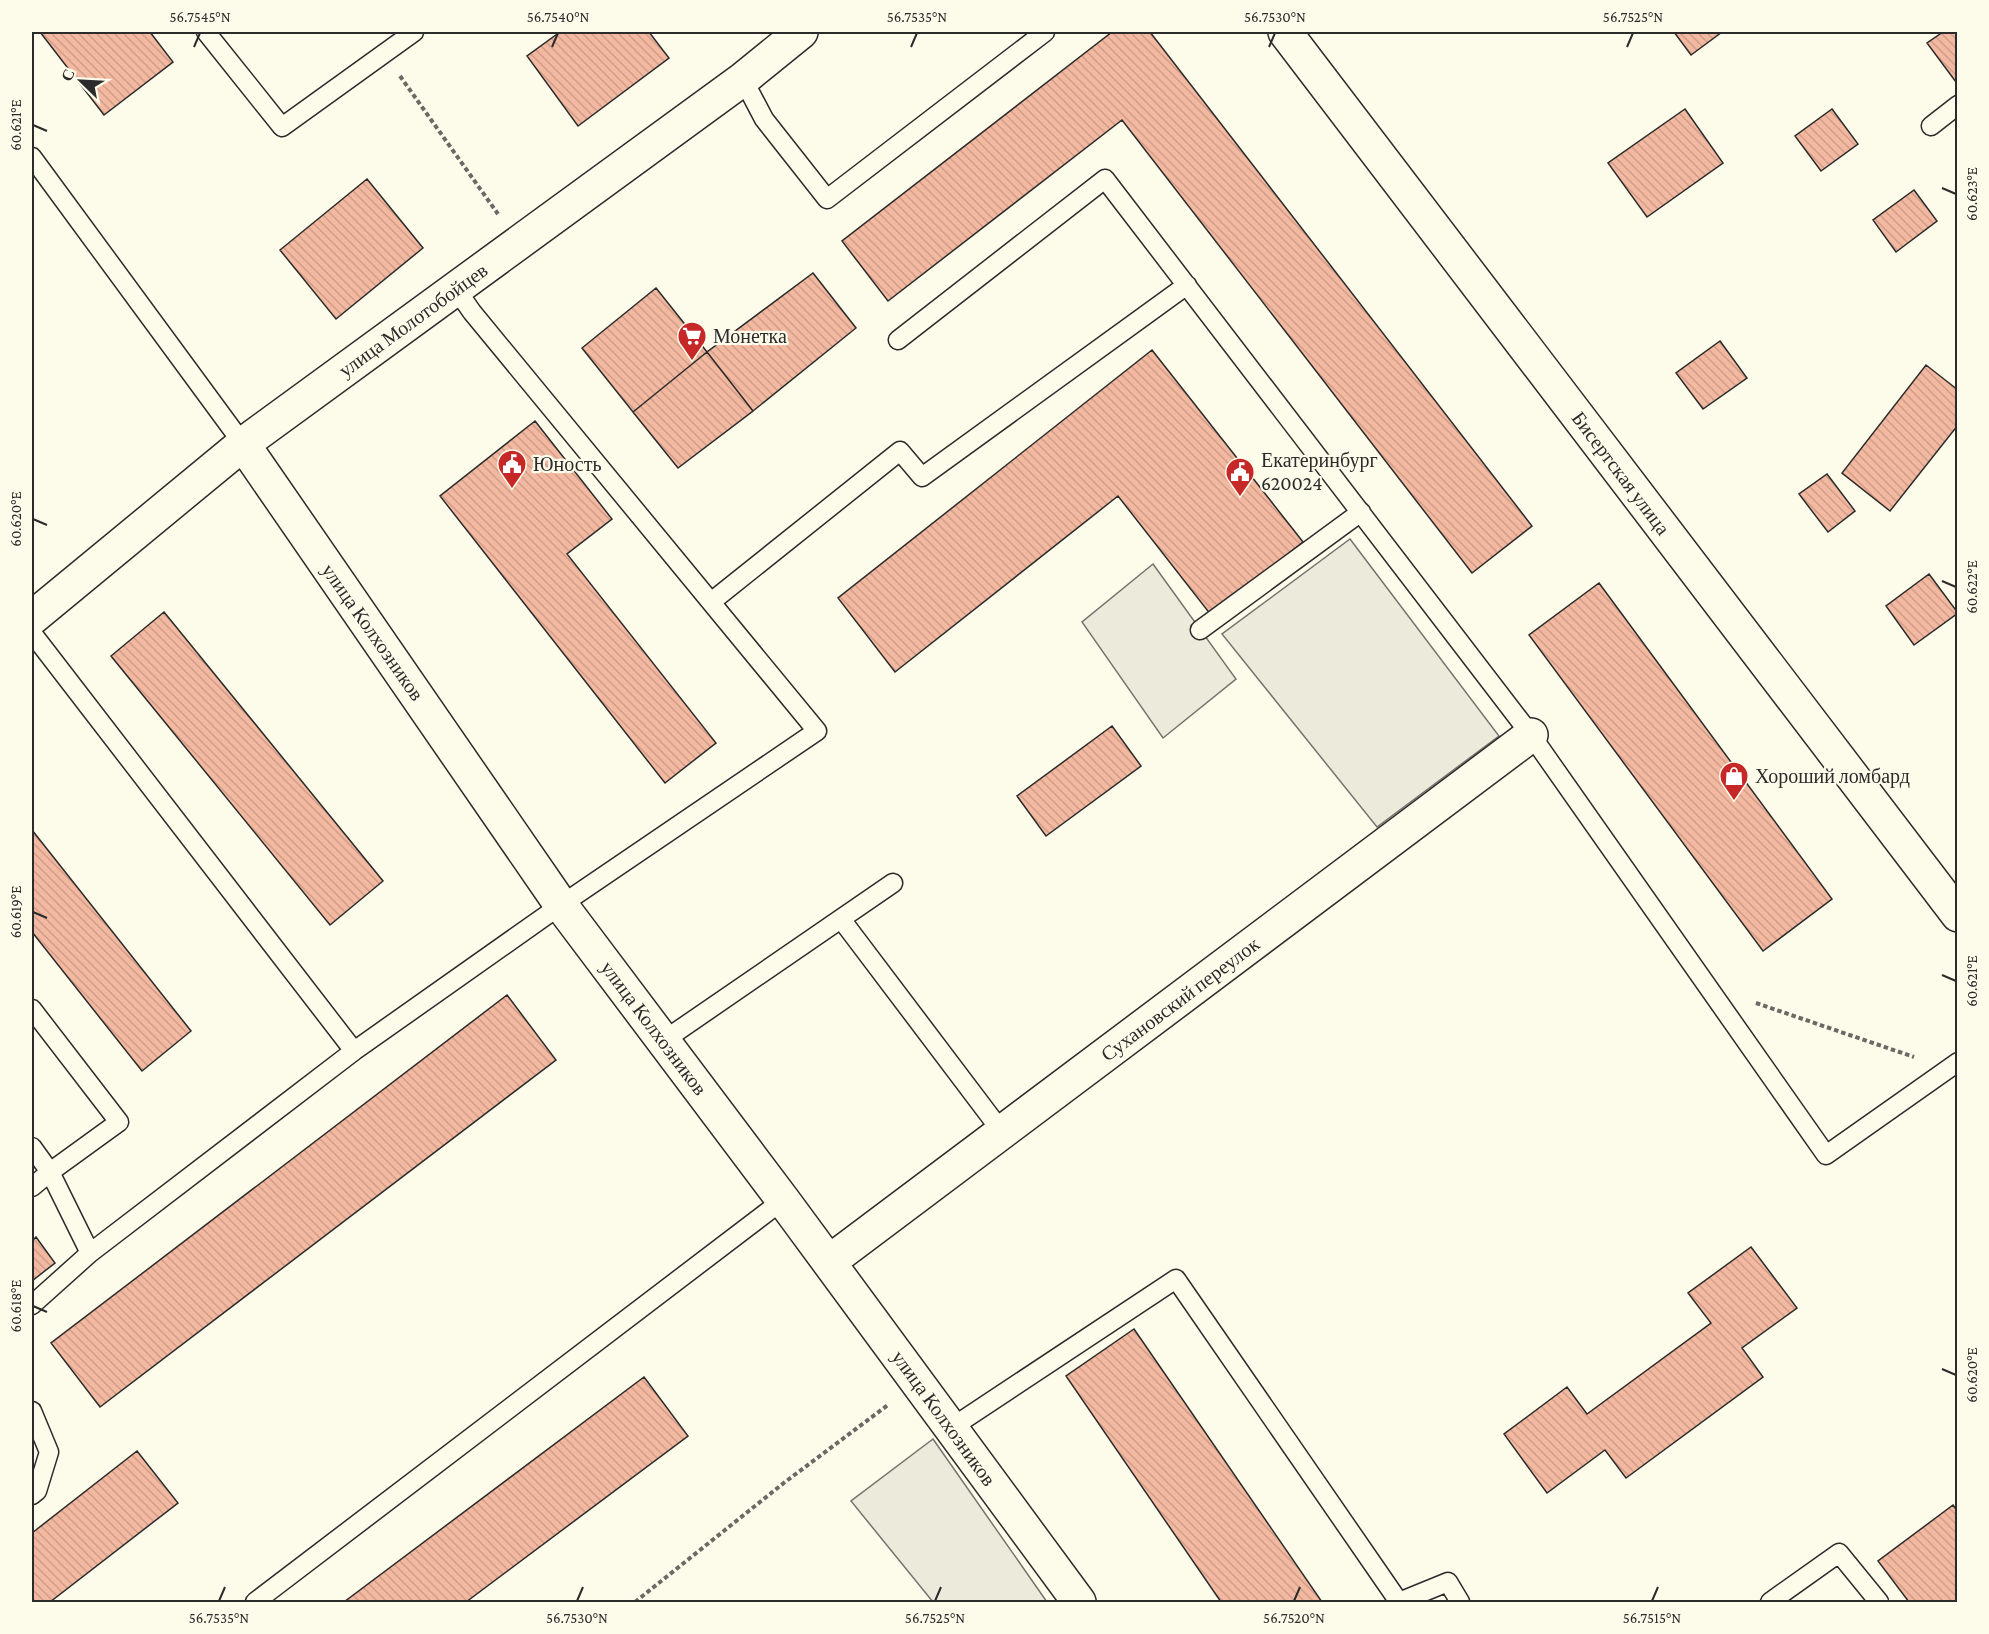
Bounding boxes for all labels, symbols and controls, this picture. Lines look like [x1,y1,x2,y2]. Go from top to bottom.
text: 56.7545°N [169,9,231,25]
text: 56.7540°N [527,9,589,25]
text: 56.7535°N [887,9,947,25]
text: 56.7530°N [1244,9,1306,25]
text: 56.7525°N [1603,9,1663,25]
north arrow [51,51,111,111]
text: С [58,66,78,84]
text: 60.621°E [8,99,24,151]
text: 60.623°E [1964,167,1980,221]
street label: улица Молотобойцев [334,259,492,382]
supermarket icon: Монетка [676,320,708,362]
place label: Монетка [713,325,787,347]
street label: Бисертская улица [1567,407,1675,540]
public building icon: Юность [496,448,528,490]
place label: Екатеринбург 620024 [1261,449,1378,494]
place label: Юность [533,453,602,475]
public building icon: Екатеринбург 620024 [1224,456,1256,498]
text: 60.620°E [8,491,24,547]
street label: улица Колхозников [317,559,428,705]
text: 60.622°E [1964,560,1980,614]
shop icon: Хороший ломбард [1718,760,1750,802]
place label: Хороший ломбард [1755,765,1910,788]
text: 60.619°E [8,886,24,938]
street label: Сухановский переулок [1097,932,1264,1066]
text: 60.621°E [1964,955,1980,1007]
street label: улица Колхозников [596,957,711,1100]
text: 60.618°E [8,1280,24,1332]
street label: улица Колхозников [887,1346,1000,1491]
text: 60.620°E [1964,1347,1980,1403]
text: 56.7535°N [189,1610,249,1626]
text: 56.7530°N [546,1610,608,1626]
text: 56.7525°N [905,1610,965,1626]
text: 56.7520°N [1263,1610,1325,1626]
text: 56.7515°N [1623,1610,1681,1626]

